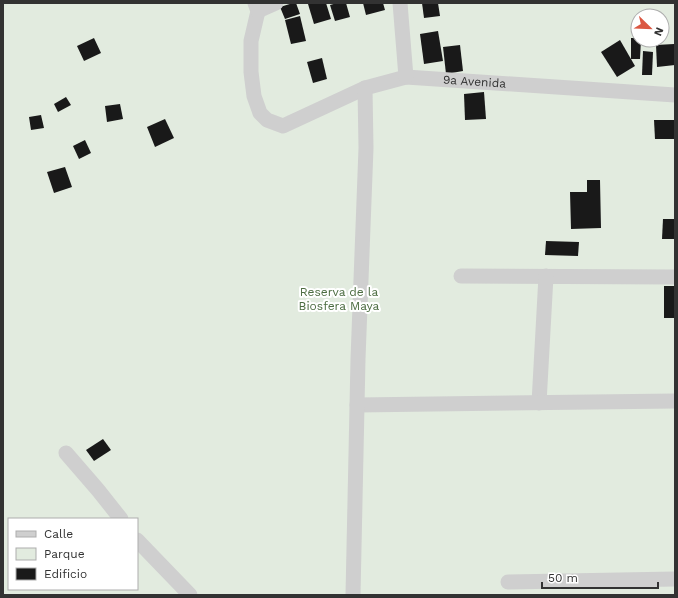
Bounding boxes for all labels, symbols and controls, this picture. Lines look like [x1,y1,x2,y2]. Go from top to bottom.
north arrow [630,8,670,48]
text: N [651,25,666,38]
street label: 9a Avenida [442,72,507,91]
park label: Reserva de la Biosfera Maya [299,285,380,313]
legend [8,518,138,590]
text: Calle [44,527,73,541]
text: Parque [44,547,85,561]
scale bar [542,564,658,590]
text: Edificio [44,567,87,581]
text: 50 m [548,571,578,585]

